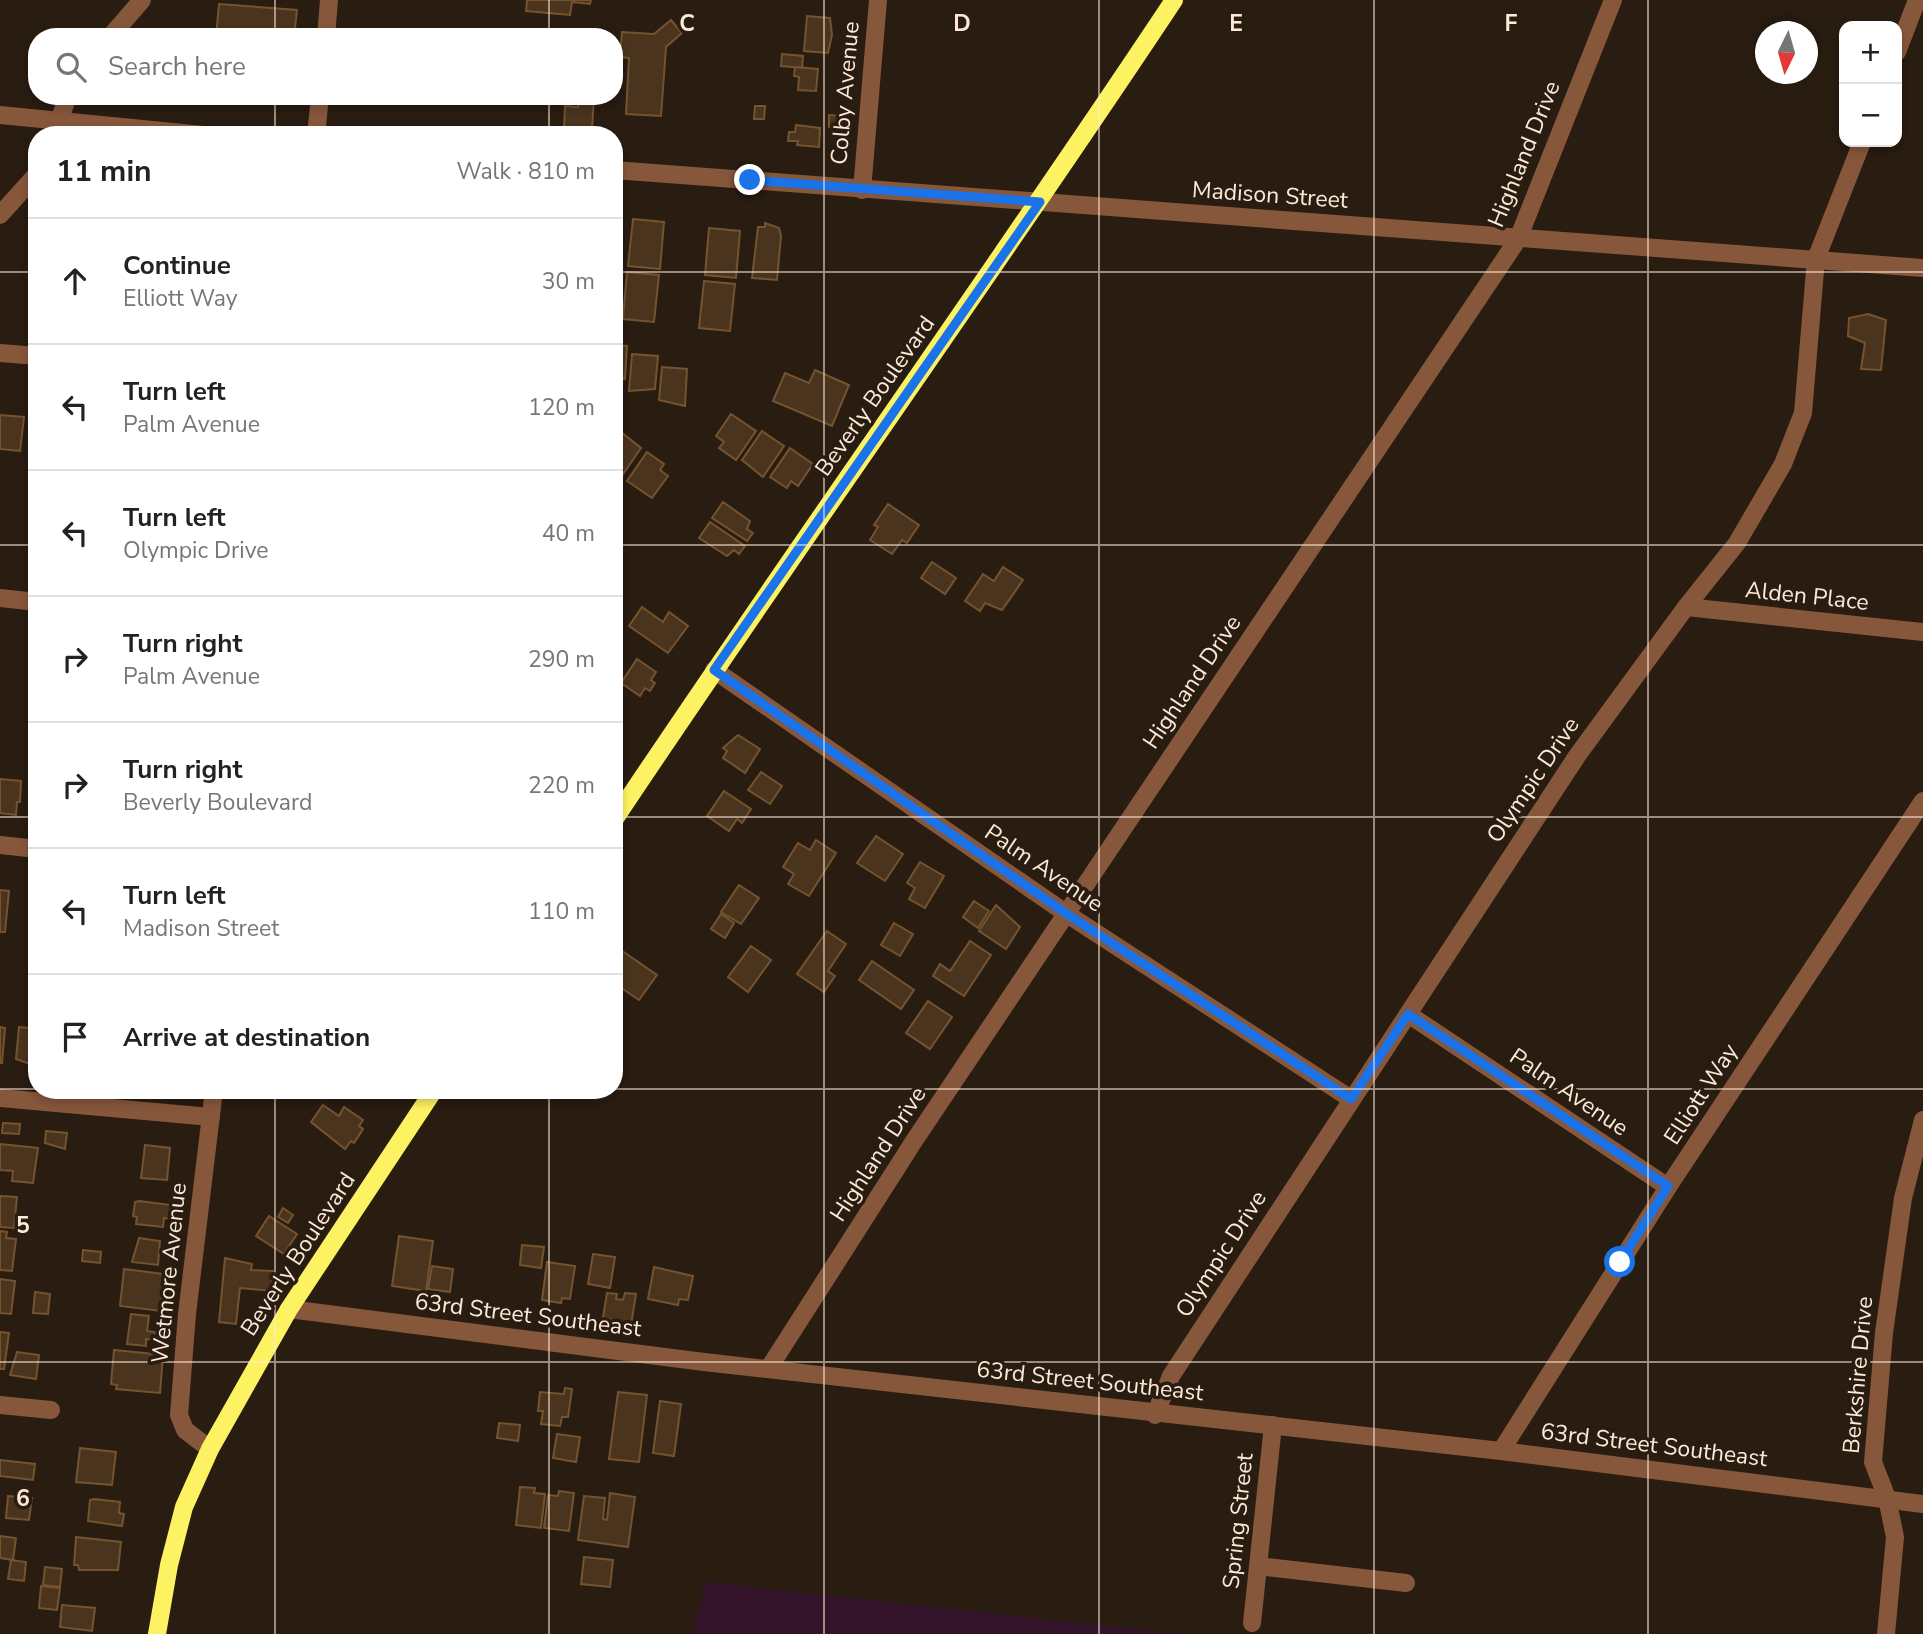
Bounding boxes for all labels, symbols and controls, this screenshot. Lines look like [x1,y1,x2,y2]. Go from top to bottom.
text: C [679,8,695,39]
text: D [953,8,971,39]
text: E [1229,8,1243,39]
text: F [1505,8,1518,39]
street label: Colby Avenue [823,20,867,166]
north arrow [1755,21,1818,84]
map controls [1839,21,1902,147]
button: + [1839,21,1902,84]
search box [28,28,623,105]
icon: search [52,48,90,86]
text: Search here [108,49,246,84]
street label: Highland Drive [1481,76,1567,232]
button: − [1839,84,1902,147]
text: 11 min [56,151,152,192]
text: Walk · 810 m [456,156,595,187]
route end [734,164,765,195]
street label: Madison Street [1191,174,1350,216]
text: Continue [123,248,231,283]
icon: ahead [56,262,94,300]
text: 30 m [542,266,595,297]
text: Elliott Way [123,283,238,314]
street label: Beverly Boulevard [808,310,942,482]
text: Turn left [123,374,226,409]
icon: left [56,388,94,426]
text: 120 m [528,392,595,423]
text: Palm Avenue [123,409,260,440]
text: Turn left [123,500,226,535]
icon: left [56,514,94,552]
text: 40 m [542,518,595,549]
text: Olympic Drive [123,535,269,566]
street label: Alden Place [1744,574,1870,618]
street label: Highland Drive [1136,609,1248,755]
text: Turn right [123,626,242,661]
icon: right [56,640,94,678]
text: 290 m [528,644,595,675]
text: Palm Avenue [123,661,260,692]
street label: Olympic Drive [1479,711,1587,849]
text: Turn right [123,752,242,787]
icon: right [56,766,94,804]
text: 220 m [528,770,595,801]
text: Beverly Boulevard [123,787,312,818]
street label: Palm Avenue [979,817,1109,919]
text: Turn left [123,878,226,913]
icon: left [56,892,94,930]
text: 110 m [528,896,595,927]
text: Madison Street [123,913,279,944]
icon: arrive [56,1018,94,1056]
text: Arrive at destination [123,1020,370,1055]
street label: Elliott Way [1657,1037,1745,1151]
street label: Palm Avenue [1504,1041,1634,1143]
street label: Highland Drive [823,1080,933,1228]
street label: Beverly Boulevard [233,1166,363,1342]
street label: Wetmore Avenue [144,1181,194,1365]
street label: Olympic Drive [1168,1185,1274,1323]
text: 5 [16,1210,30,1241]
route start [1604,1246,1635,1277]
street label: 63rd Street Southeast [413,1286,644,1344]
street label: Berkshire Drive [1836,1295,1880,1455]
street label: 63rd Street Southeast [975,1354,1206,1408]
street label: 63rd Street Southeast [1539,1416,1770,1474]
street label: Spring Street [1215,1451,1261,1590]
text: 6 [16,1483,30,1514]

